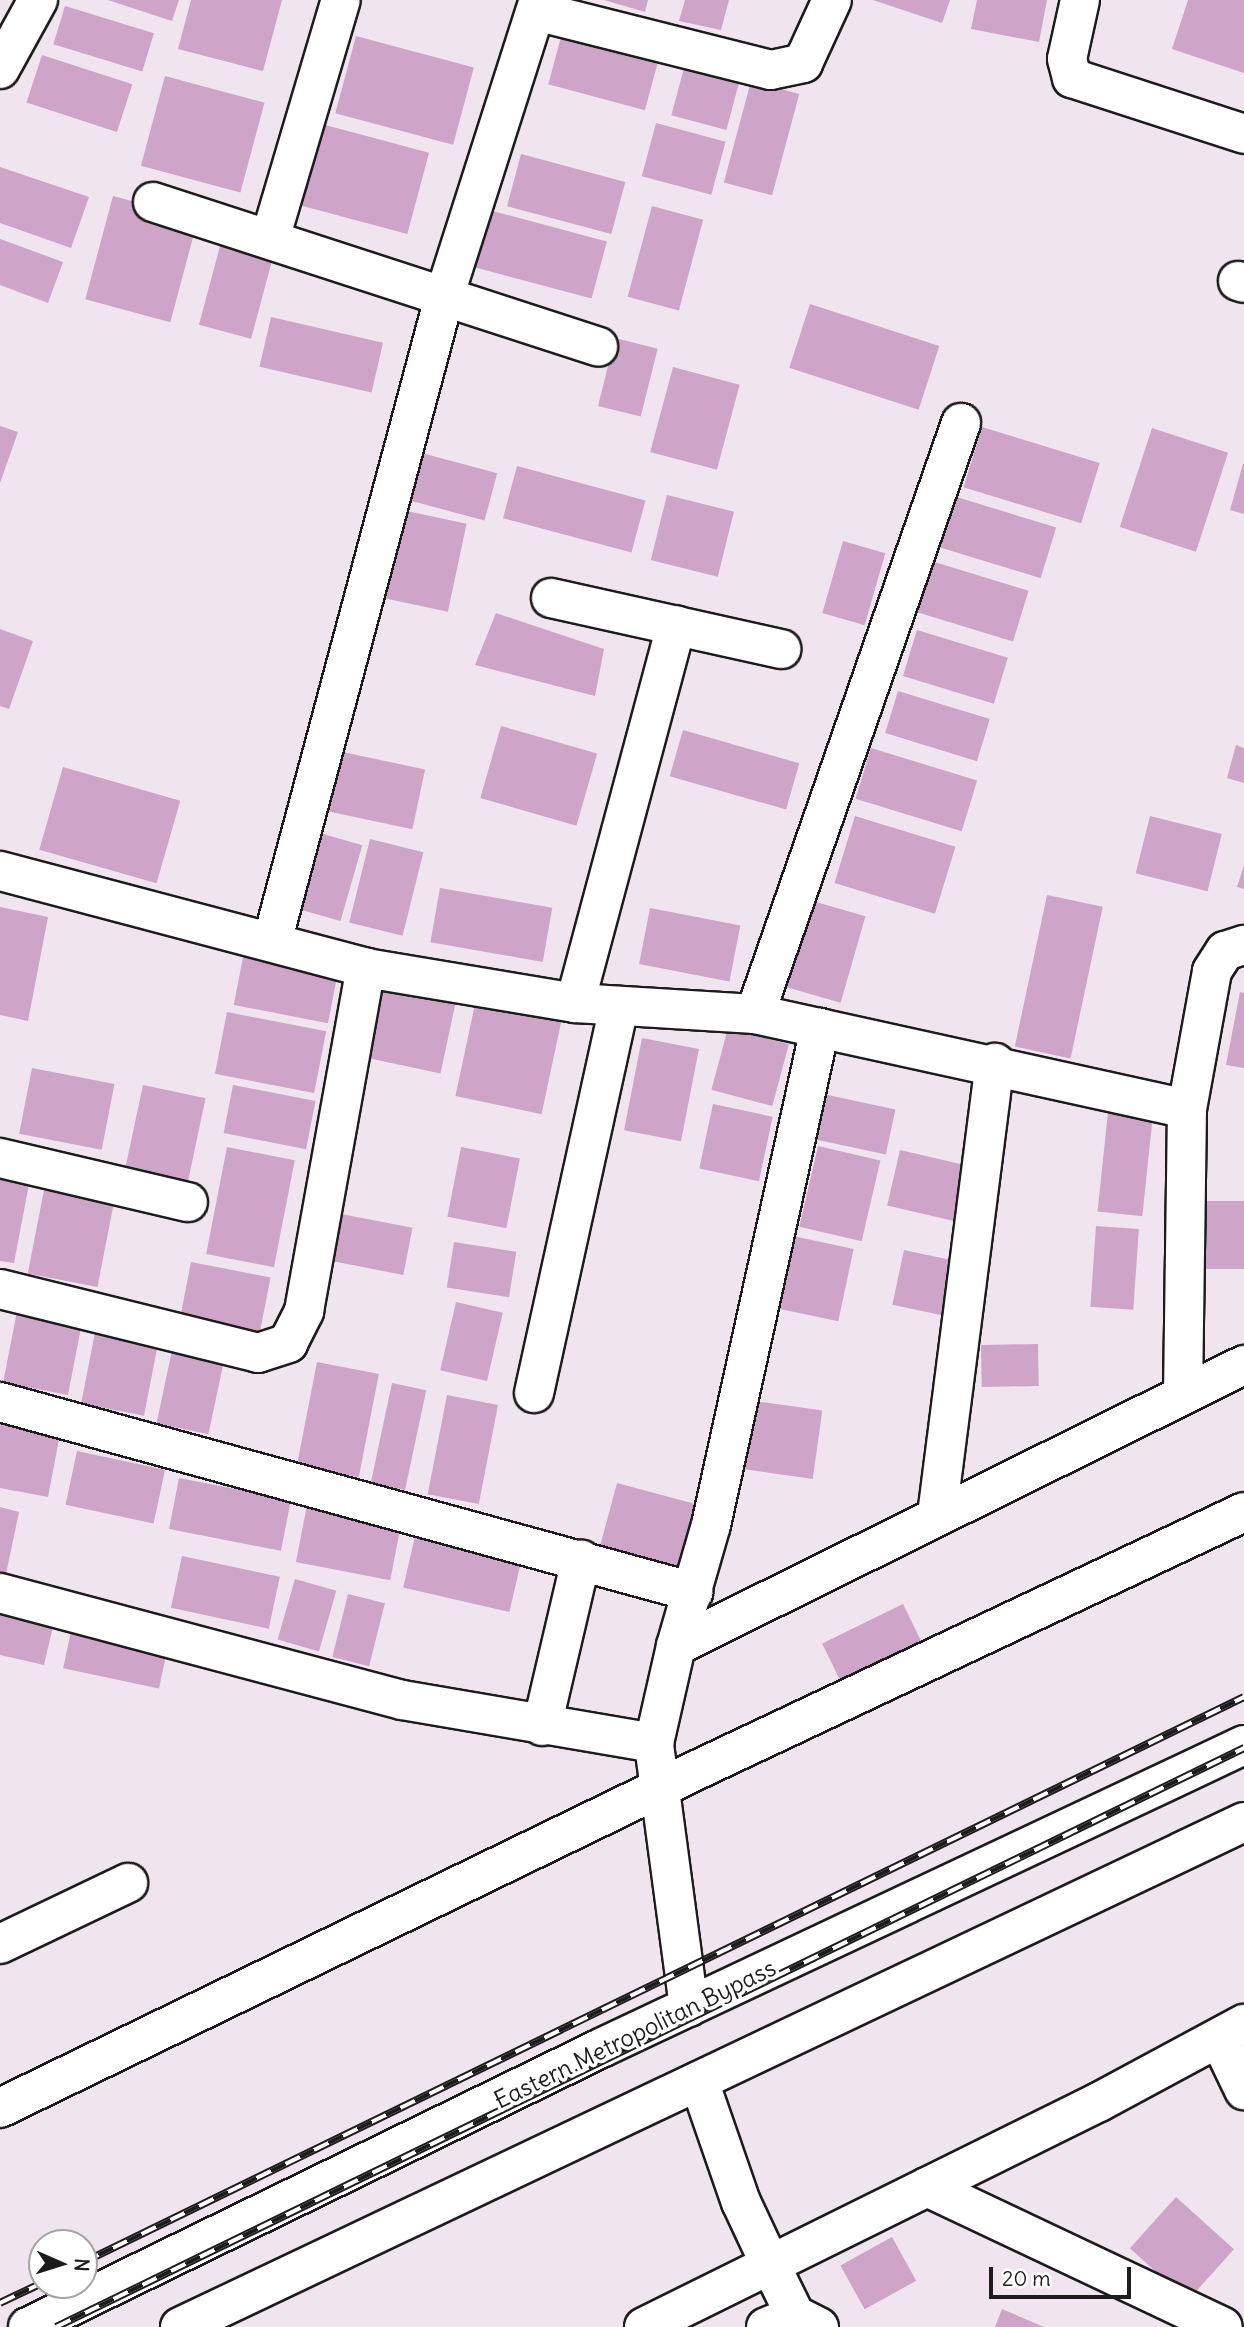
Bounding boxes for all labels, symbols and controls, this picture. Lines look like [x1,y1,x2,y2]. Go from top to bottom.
street label: Eastern Metropolitan Bypass [489,1953,781,2115]
north arrow [28,2229,98,2299]
scale bar [992,2254,1134,2298]
text: N [70,2258,94,2272]
text: 20 m [1002,2265,1051,2292]

